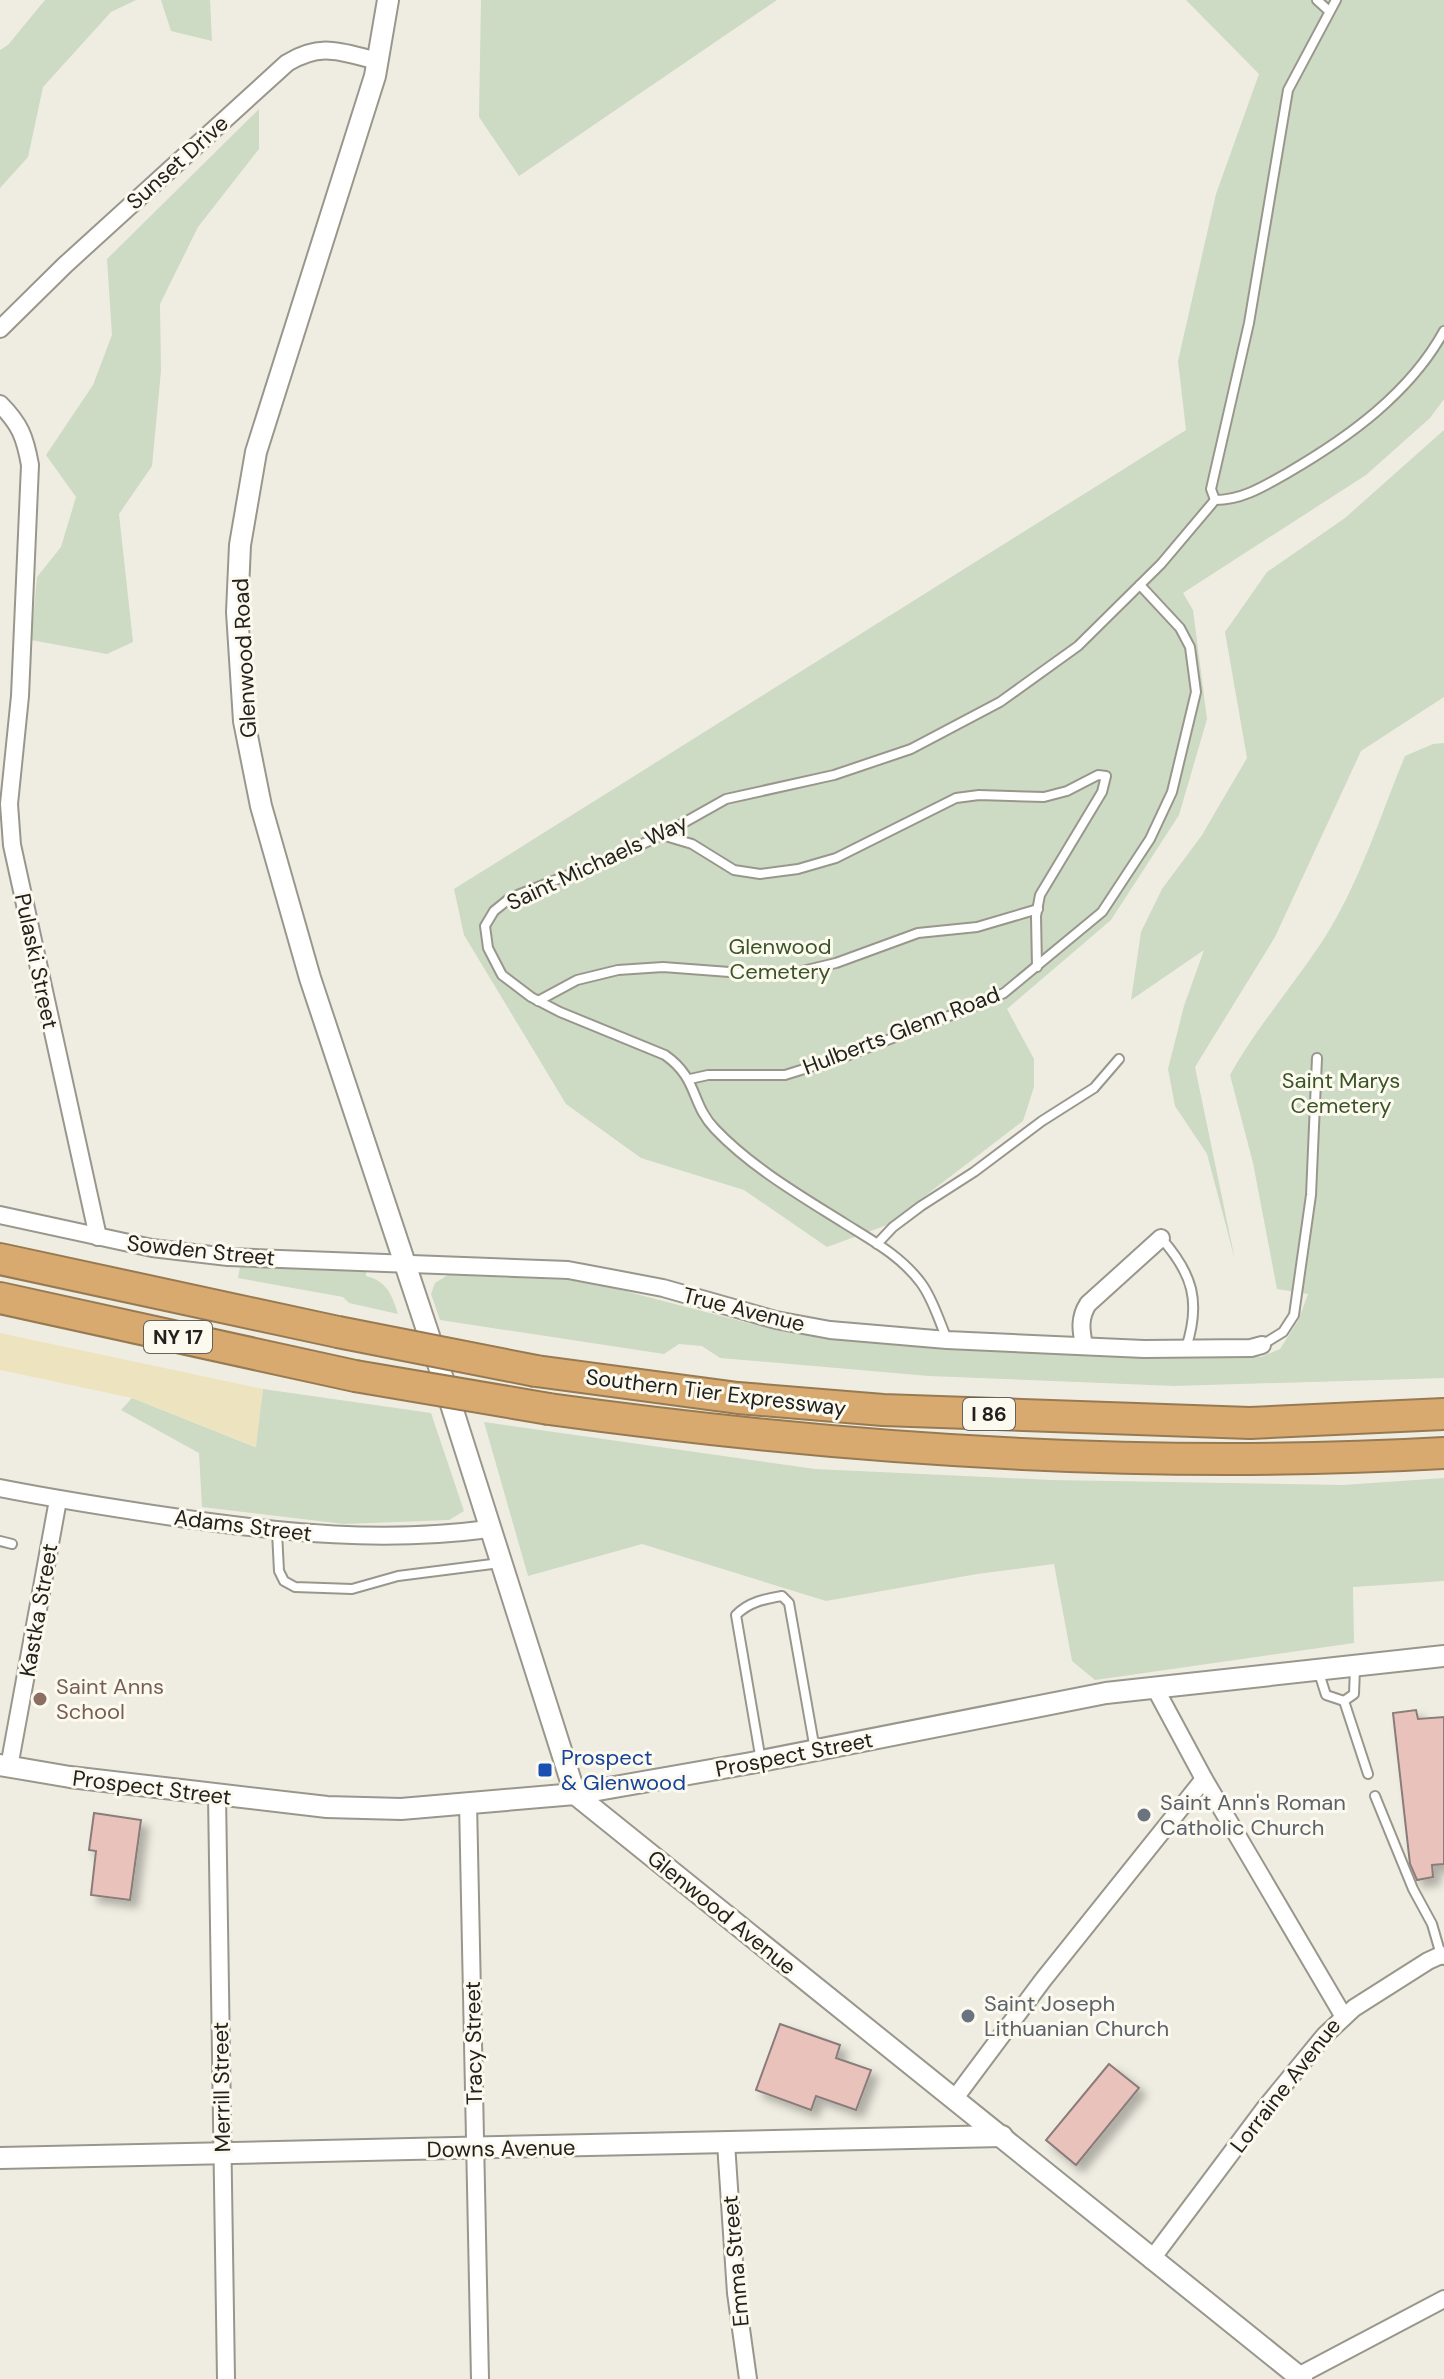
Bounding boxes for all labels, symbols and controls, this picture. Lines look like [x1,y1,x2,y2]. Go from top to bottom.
street label: Sunset Drive [120,109,234,216]
street label: Glenwood Road [226,577,263,739]
street label: Saint Michaels Way [502,808,692,917]
street label: Pulaski Street [8,891,65,1032]
park label: Glenwood Cemetery [729,932,831,986]
street label: Hulberts Glenn Road [799,980,1004,1081]
park label: Saint Marys Cemetery [1282,1066,1400,1120]
street label: Sowden Street [125,1228,276,1273]
street label: True Avenue [680,1280,808,1339]
road number: NY 17 [144,1321,212,1353]
street label: Southern Tier Expressway [584,1362,848,1423]
road number: I 86 [963,1398,1015,1430]
street label: Adams Street [172,1503,314,1548]
street label: Kastka Street [13,1541,64,1679]
place label: Saint Anns School [56,1672,164,1726]
marker: Saint Anns School [31,1690,49,1708]
street label: Prospect Street [713,1725,875,1784]
place label: Prospect & Glenwood [561,1743,686,1797]
marker: Prospect & Glenwood [536,1761,554,1779]
street label: Prospect Street [71,1763,233,1812]
place label: Saint Ann's Roman Catholic Church [1160,1788,1346,1842]
marker: Saint Ann's Roman Catholic Church [1135,1806,1153,1824]
street label: Glenwood Avenue [641,1843,802,1981]
street label: Tracy Street [458,1981,489,2105]
place label: Saint Joseph Lithuanian Church [984,1989,1169,2043]
marker: Saint Joseph Lithuanian Church [959,2007,977,2025]
street label: Lorraine Avenue [1224,2012,1347,2159]
street label: Merrill Street [206,2021,237,2153]
street label: Downs Avenue [426,2133,576,2164]
street label: Emma Street [715,2194,756,2328]

